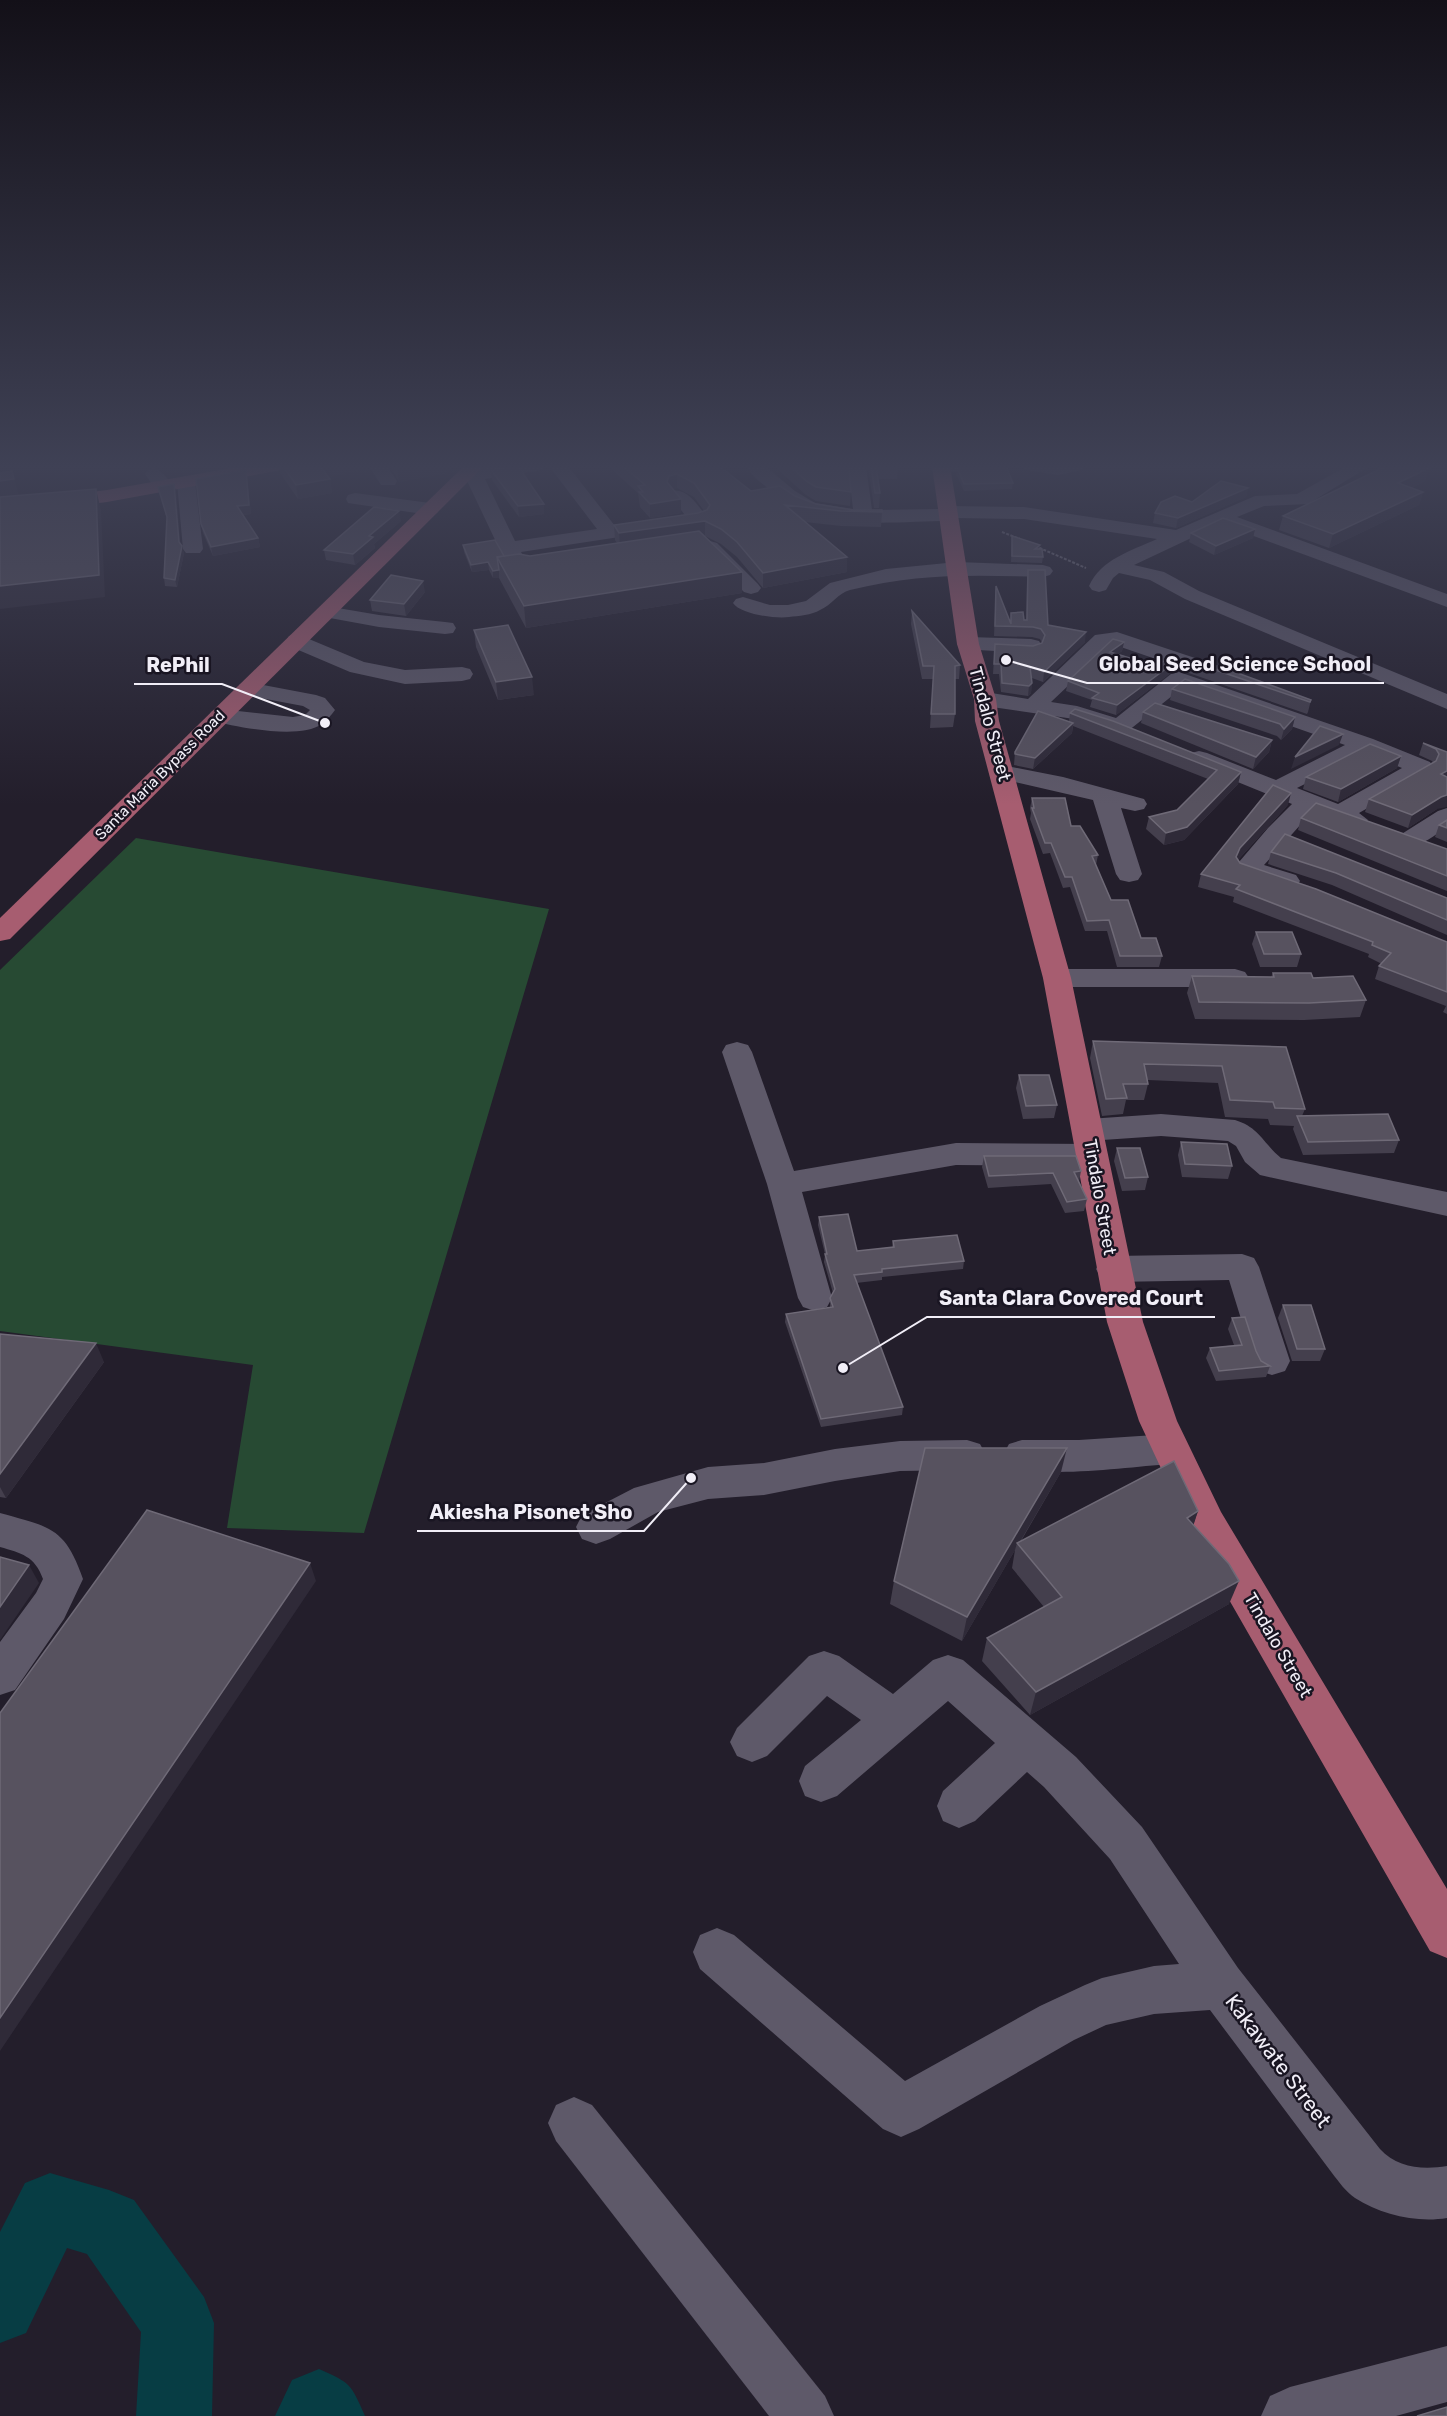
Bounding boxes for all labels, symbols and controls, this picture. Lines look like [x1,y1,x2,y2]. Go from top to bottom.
callout: Global Seed Science School [1087,645,1384,683]
callout: RePhil [134,646,222,684]
text: Global Seed Science School [1099,652,1371,676]
text: RePhil [146,653,210,677]
street label: Tindalo Street [964,664,1016,784]
street label: Santa Maria Bypass Road [91,706,229,844]
street label: Tindalo Street [1079,1137,1121,1257]
callout: Santa Clara Covered Court [927,1279,1215,1317]
text: Santa Clara Covered Court [939,1286,1203,1310]
callout: Akiesha Pisonet Sho [417,1493,644,1531]
text: Akiesha Pisonet Sho [429,1500,633,1524]
street label: Tindalo Street [1239,1589,1317,1701]
street label: Kakawate Street [1220,1989,1337,2132]

